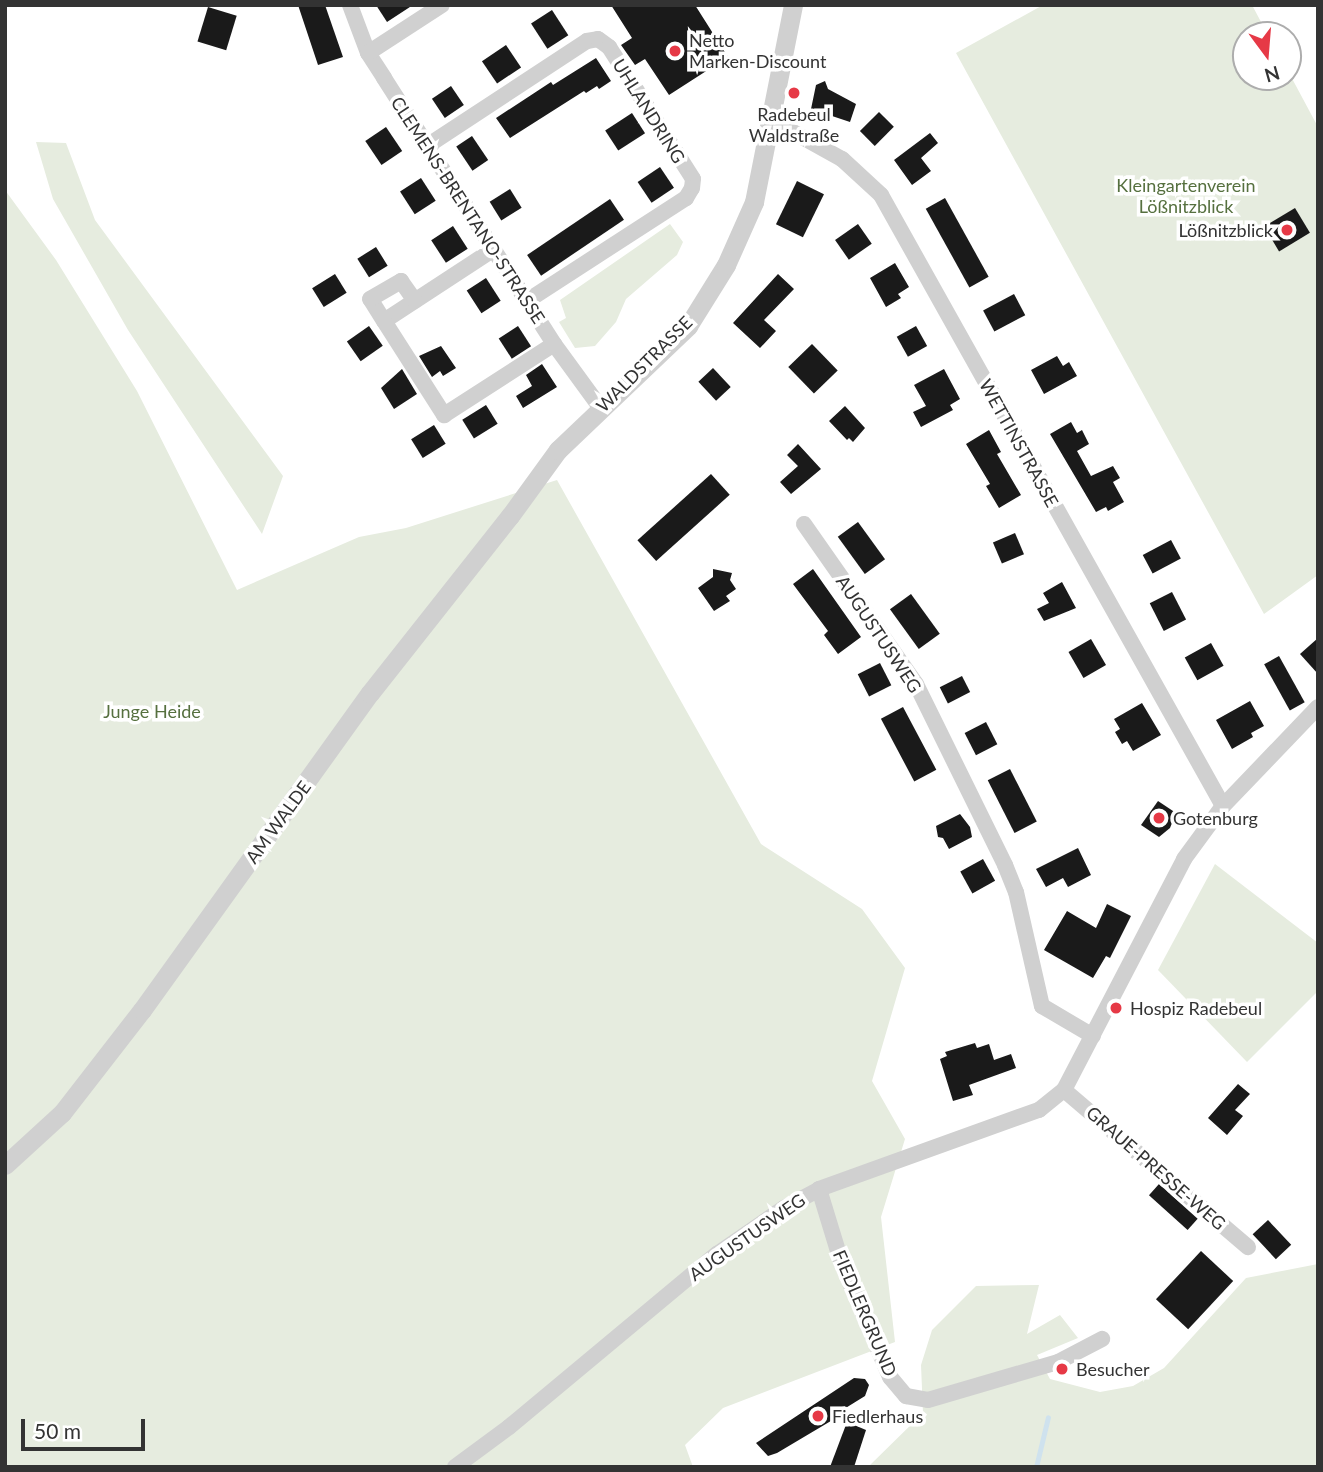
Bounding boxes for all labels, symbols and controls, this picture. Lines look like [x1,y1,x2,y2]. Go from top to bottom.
north arrow [1232,21,1302,91]
place label: Netto Marken-Discount [689,30,826,72]
marker: Netto Marken-Discount [667,43,683,59]
street label: UHLANDRING [608,55,690,167]
text: N [1262,62,1283,88]
marker: Radebeul Waldstraße [786,85,802,101]
street label: CLEMENS-BRENTANO-STRASSE [386,92,550,328]
place label: Radebeul Waldstraße [749,104,839,146]
park label: Kleingartenverein Lößnitzblick [1116,175,1256,218]
place label: Lößnitzblick [1178,219,1273,241]
marker: Lößnitzblick [1279,222,1295,238]
street label: WALDSTRASSE [592,312,696,416]
street label: WETTINSTRASSE [975,375,1063,511]
street label: AUGUSTUSWEG [832,571,926,697]
park label: Junge Heide [103,700,201,722]
street label: AM WALDE [241,776,315,868]
place label: Gotenburg [1173,807,1258,829]
marker: Gotenburg [1151,810,1167,826]
place label: Hospiz Radebeul [1130,997,1262,1019]
marker: Hospiz Radebeul [1108,1000,1124,1016]
street label: GRAUE-PRESSE-WEG [1082,1102,1230,1234]
street label: AUGUSTUSWEG [685,1189,809,1285]
street label: FIEDLERGRUND [829,1247,901,1379]
place label: Besucher [1076,1358,1150,1380]
marker: Besucher [1054,1361,1070,1377]
place label: Fiedlerhaus [832,1405,923,1427]
scale bar [24,1406,149,1450]
marker: Fiedlerhaus [810,1408,826,1424]
text: 50 m [34,1418,81,1443]

